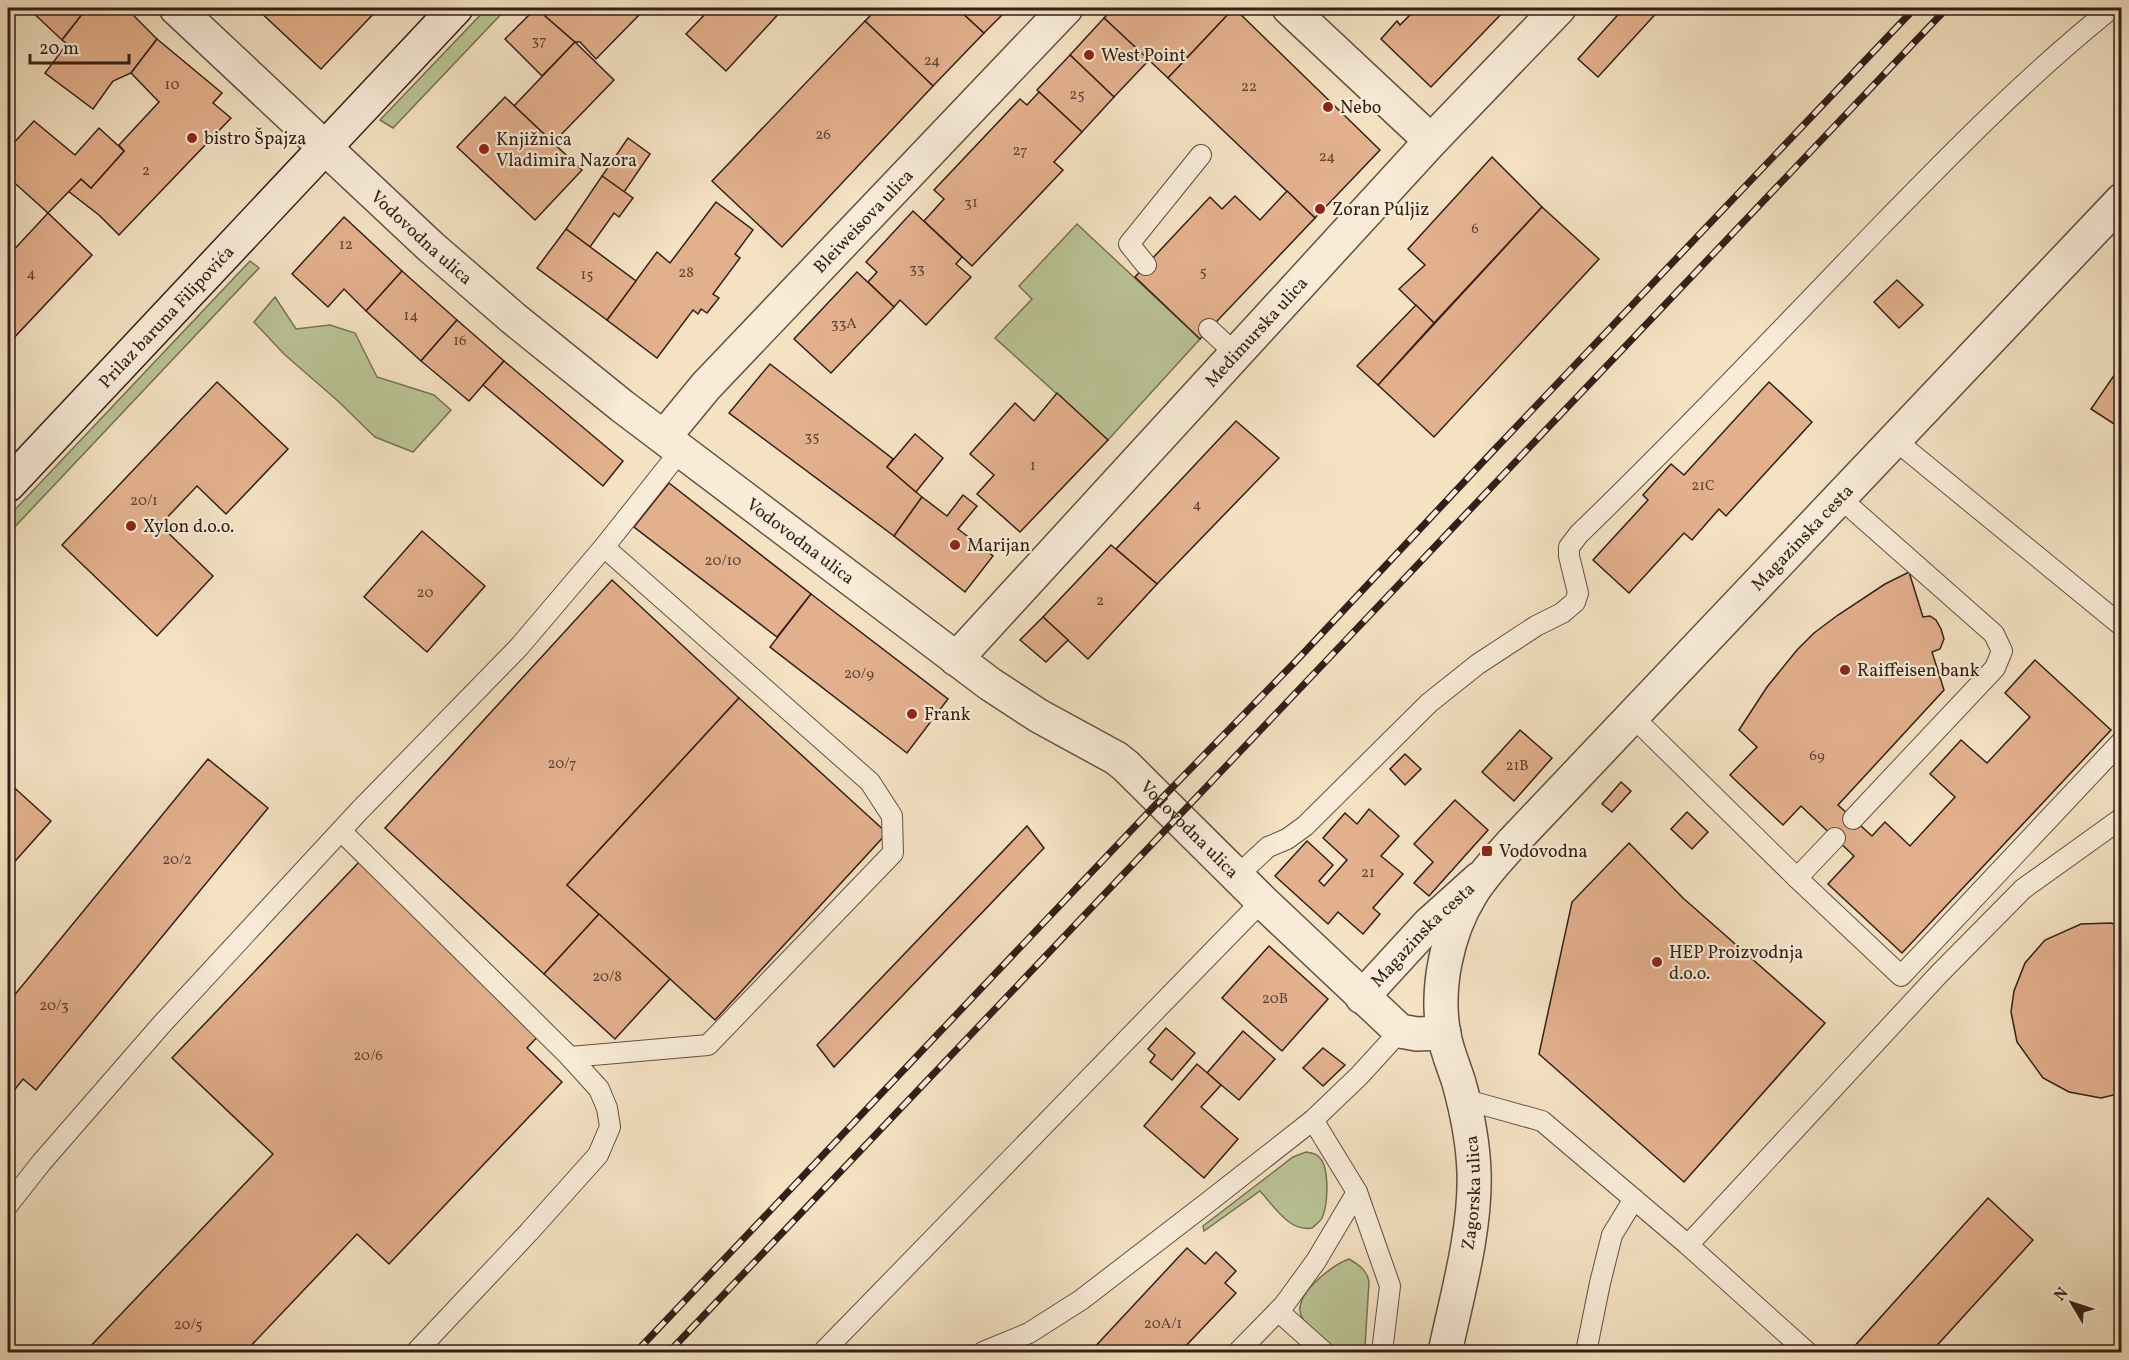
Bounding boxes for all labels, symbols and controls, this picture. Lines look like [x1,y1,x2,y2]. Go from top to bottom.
scale bar [30,27,129,65]
house number: 37 [532,31,546,52]
text: 20 m [39,37,79,62]
place label: West Point [1101,44,1186,69]
marker: West Point [1082,48,1096,62]
house number: 24 [924,51,940,72]
house number: 10 [165,75,179,96]
house number: 22 [1241,77,1257,98]
house number: 25 [1069,85,1085,106]
place label: Nebo [1340,96,1381,121]
marker: Nebo [1321,100,1335,114]
house number: 26 [815,125,831,146]
place label: bistro Špajza [204,127,306,152]
place label: Knjižnica Vladimira Nazora [496,128,637,174]
marker: bistro Špajza [185,131,199,145]
house number: 27 [1013,141,1027,162]
marker: Knjižnica Vladimira Nazora [477,142,491,156]
house number: 24 [1319,147,1335,168]
house number: 2 [142,161,150,182]
street label: Bleiweisova ulica [808,164,920,280]
street label: Vodovodna ulica [364,185,477,291]
house number: 31 [964,193,978,214]
place label: Zoran Puljiz [1332,198,1429,223]
marker: Zoran Puljiz [1313,202,1327,216]
house number: 6 [1471,219,1479,240]
house number: 12 [339,235,353,256]
street label: Prilaz baruna Filipovića [94,241,241,395]
house number: 33 [909,259,925,280]
house number: 5 [1199,262,1207,283]
house number: 28 [678,263,694,284]
house number: 4 [27,264,36,285]
house number: 15 [580,265,594,286]
street label: Međimurska ulica [1200,272,1314,394]
house number: 14 [404,306,418,327]
house number: 33A [831,314,857,335]
house number: 16 [453,331,467,352]
house number: 35 [805,427,819,448]
house number: 1 [1030,456,1036,477]
house number: 21C [1691,476,1715,497]
street label: Magazinska cesta [1746,479,1860,597]
house number: 20/1 [130,491,158,512]
street label: Vodovodna ulica [740,493,859,591]
house number: 4 [1193,495,1202,516]
place label: Xylon d.o.o. [143,515,234,540]
marker: Xylon d.o.o. [124,519,138,533]
place label: Marijan [967,534,1031,559]
marker: Marijan [948,538,962,552]
house number: 20/10 [705,551,741,572]
house number: 20 [417,583,433,604]
house number: 2 [1096,591,1104,612]
place label: Raiffeisen bank [1857,659,1980,684]
marker: Raiffeisen bank [1838,663,1852,677]
house number: 20/9 [844,664,874,685]
place label: Frank [924,703,971,728]
marker: Frank [905,707,919,721]
house number: 69 [1809,746,1825,767]
house number: 20/7 [547,754,577,775]
house number: 21B [1505,756,1529,777]
street label: Vodovodna ulica [1134,776,1244,885]
place label: Vodovodna [1499,840,1588,865]
marker: Vodovodna [1480,844,1494,858]
house number: 20/2 [162,850,192,871]
house number: 21 [1361,863,1375,884]
street label: Magazinska cesta [1366,877,1481,994]
place label: HEP Proizvodnja d.o.o. [1669,941,1803,987]
marker: HEP Proizvodnja d.o.o. [1650,955,1664,969]
house number: 20/8 [592,967,622,988]
house number: 20B [1262,989,1288,1010]
house number: 20/3 [39,996,69,1017]
house number: 20/6 [353,1046,383,1067]
street label: Zagorska ulica [1456,1134,1488,1252]
north arrow [2042,1273,2102,1333]
text: N [2050,1283,2074,1306]
house number: 20A/1 [1144,1314,1182,1335]
house number: 20/5 [174,1315,202,1336]

